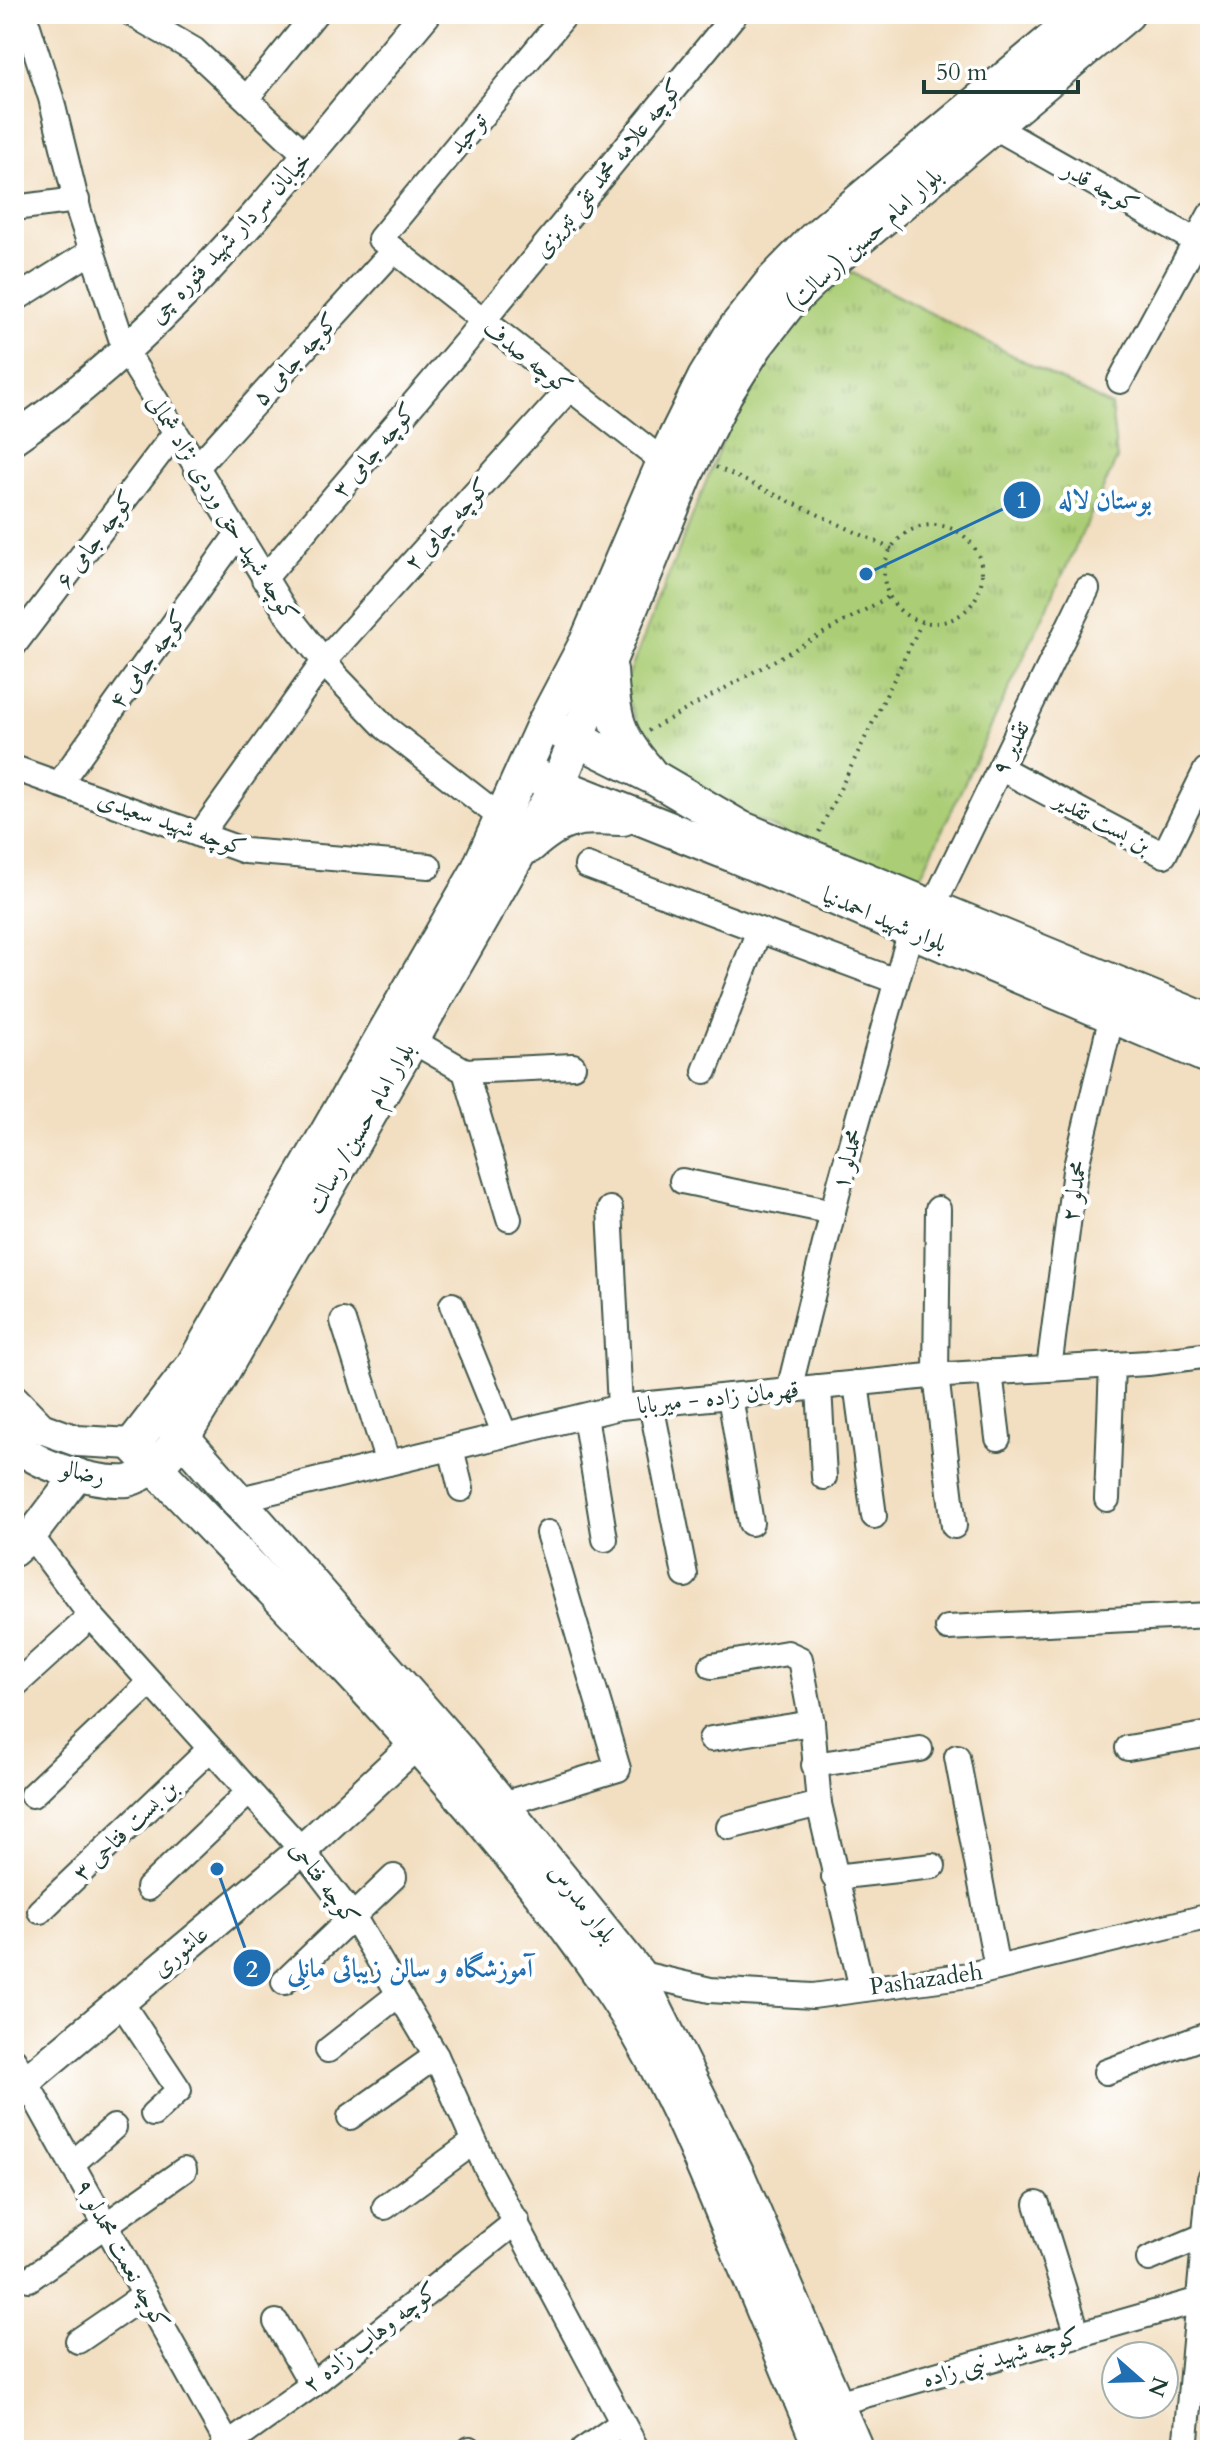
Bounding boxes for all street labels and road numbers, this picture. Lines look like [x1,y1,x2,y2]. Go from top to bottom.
street label: کوچه علامه محمد تقی تبریزی [526,72,691,265]
street label: توحید [440,105,495,161]
street label: خیابان سردار شهید فتوره چی [141,143,320,331]
street label: کوچه قدر [1055,152,1145,222]
street label: بلوار امام حسین (رسالت) [779,160,952,322]
street label: کوچه جامی ۵ [244,305,346,413]
street label: کوچه صدف [476,312,580,403]
street label: کوچه شهید حق وردی نژاد شمالی [139,388,306,629]
street label: کوچه جامی ۳ [325,396,424,505]
street label: کوچه جامی ۲ [396,470,498,578]
street label: کوچه جامی ۶ [47,483,143,595]
street label: کوچه جامی ۴ [101,603,196,716]
street label: ۹ تقدیر [983,715,1038,781]
street label: بن بست تقدیر [1046,782,1158,862]
street label: کوچه شهید سعیدی [93,783,250,864]
street label: بلوار شهید احمدنیا [817,878,952,961]
street label: بلوار امام حسین/ رسالت [298,1037,426,1222]
street label: محمدلو ۱ [824,1125,871,1193]
street label: محمدلو ۲ [1053,1158,1096,1224]
street label: قهرمان زاده - میربابا [636,1373,800,1422]
street label: رضالو [56,1451,108,1493]
street label: بن بست فتاحی ۳ [66,1771,185,1889]
street label: کوچه فتاحی [282,1834,368,1933]
street label: بلوار مدرس [541,1856,624,1950]
street label: عاشوری [145,1918,216,1985]
street label: Pashazadeh [867,1955,985,2004]
street label: کوچه نعمت محمدلو ۹ [67,2173,178,2336]
street label: کوچه وهاب زاده ۲ [296,2274,445,2401]
street label: کوچه شهید نبی زاده [919,2319,1084,2397]

